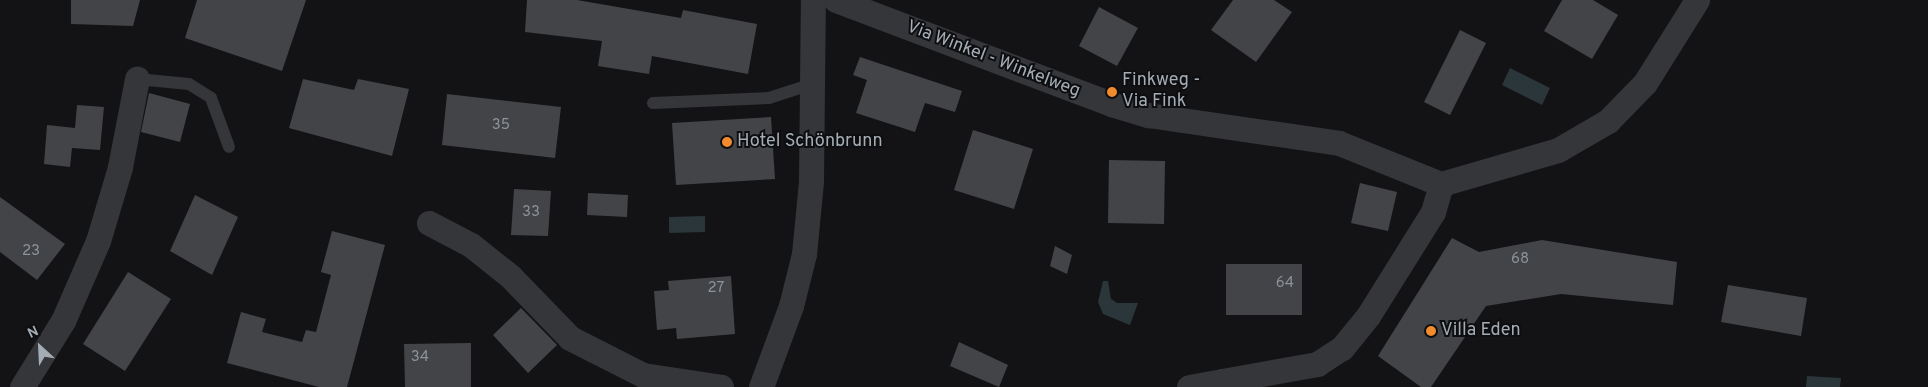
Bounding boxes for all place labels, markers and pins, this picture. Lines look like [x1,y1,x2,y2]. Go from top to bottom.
place label: Finkweg - Via Fink [1122,71,1200,114]
marker: Finkweg - Via Fink [1106,86,1118,98]
place label: Hotel Schönbrunn [737,131,883,153]
marker: Hotel Schönbrunn [721,136,733,148]
place label: Villa Eden [1441,320,1521,342]
marker: Villa Eden [1425,325,1437,337]

